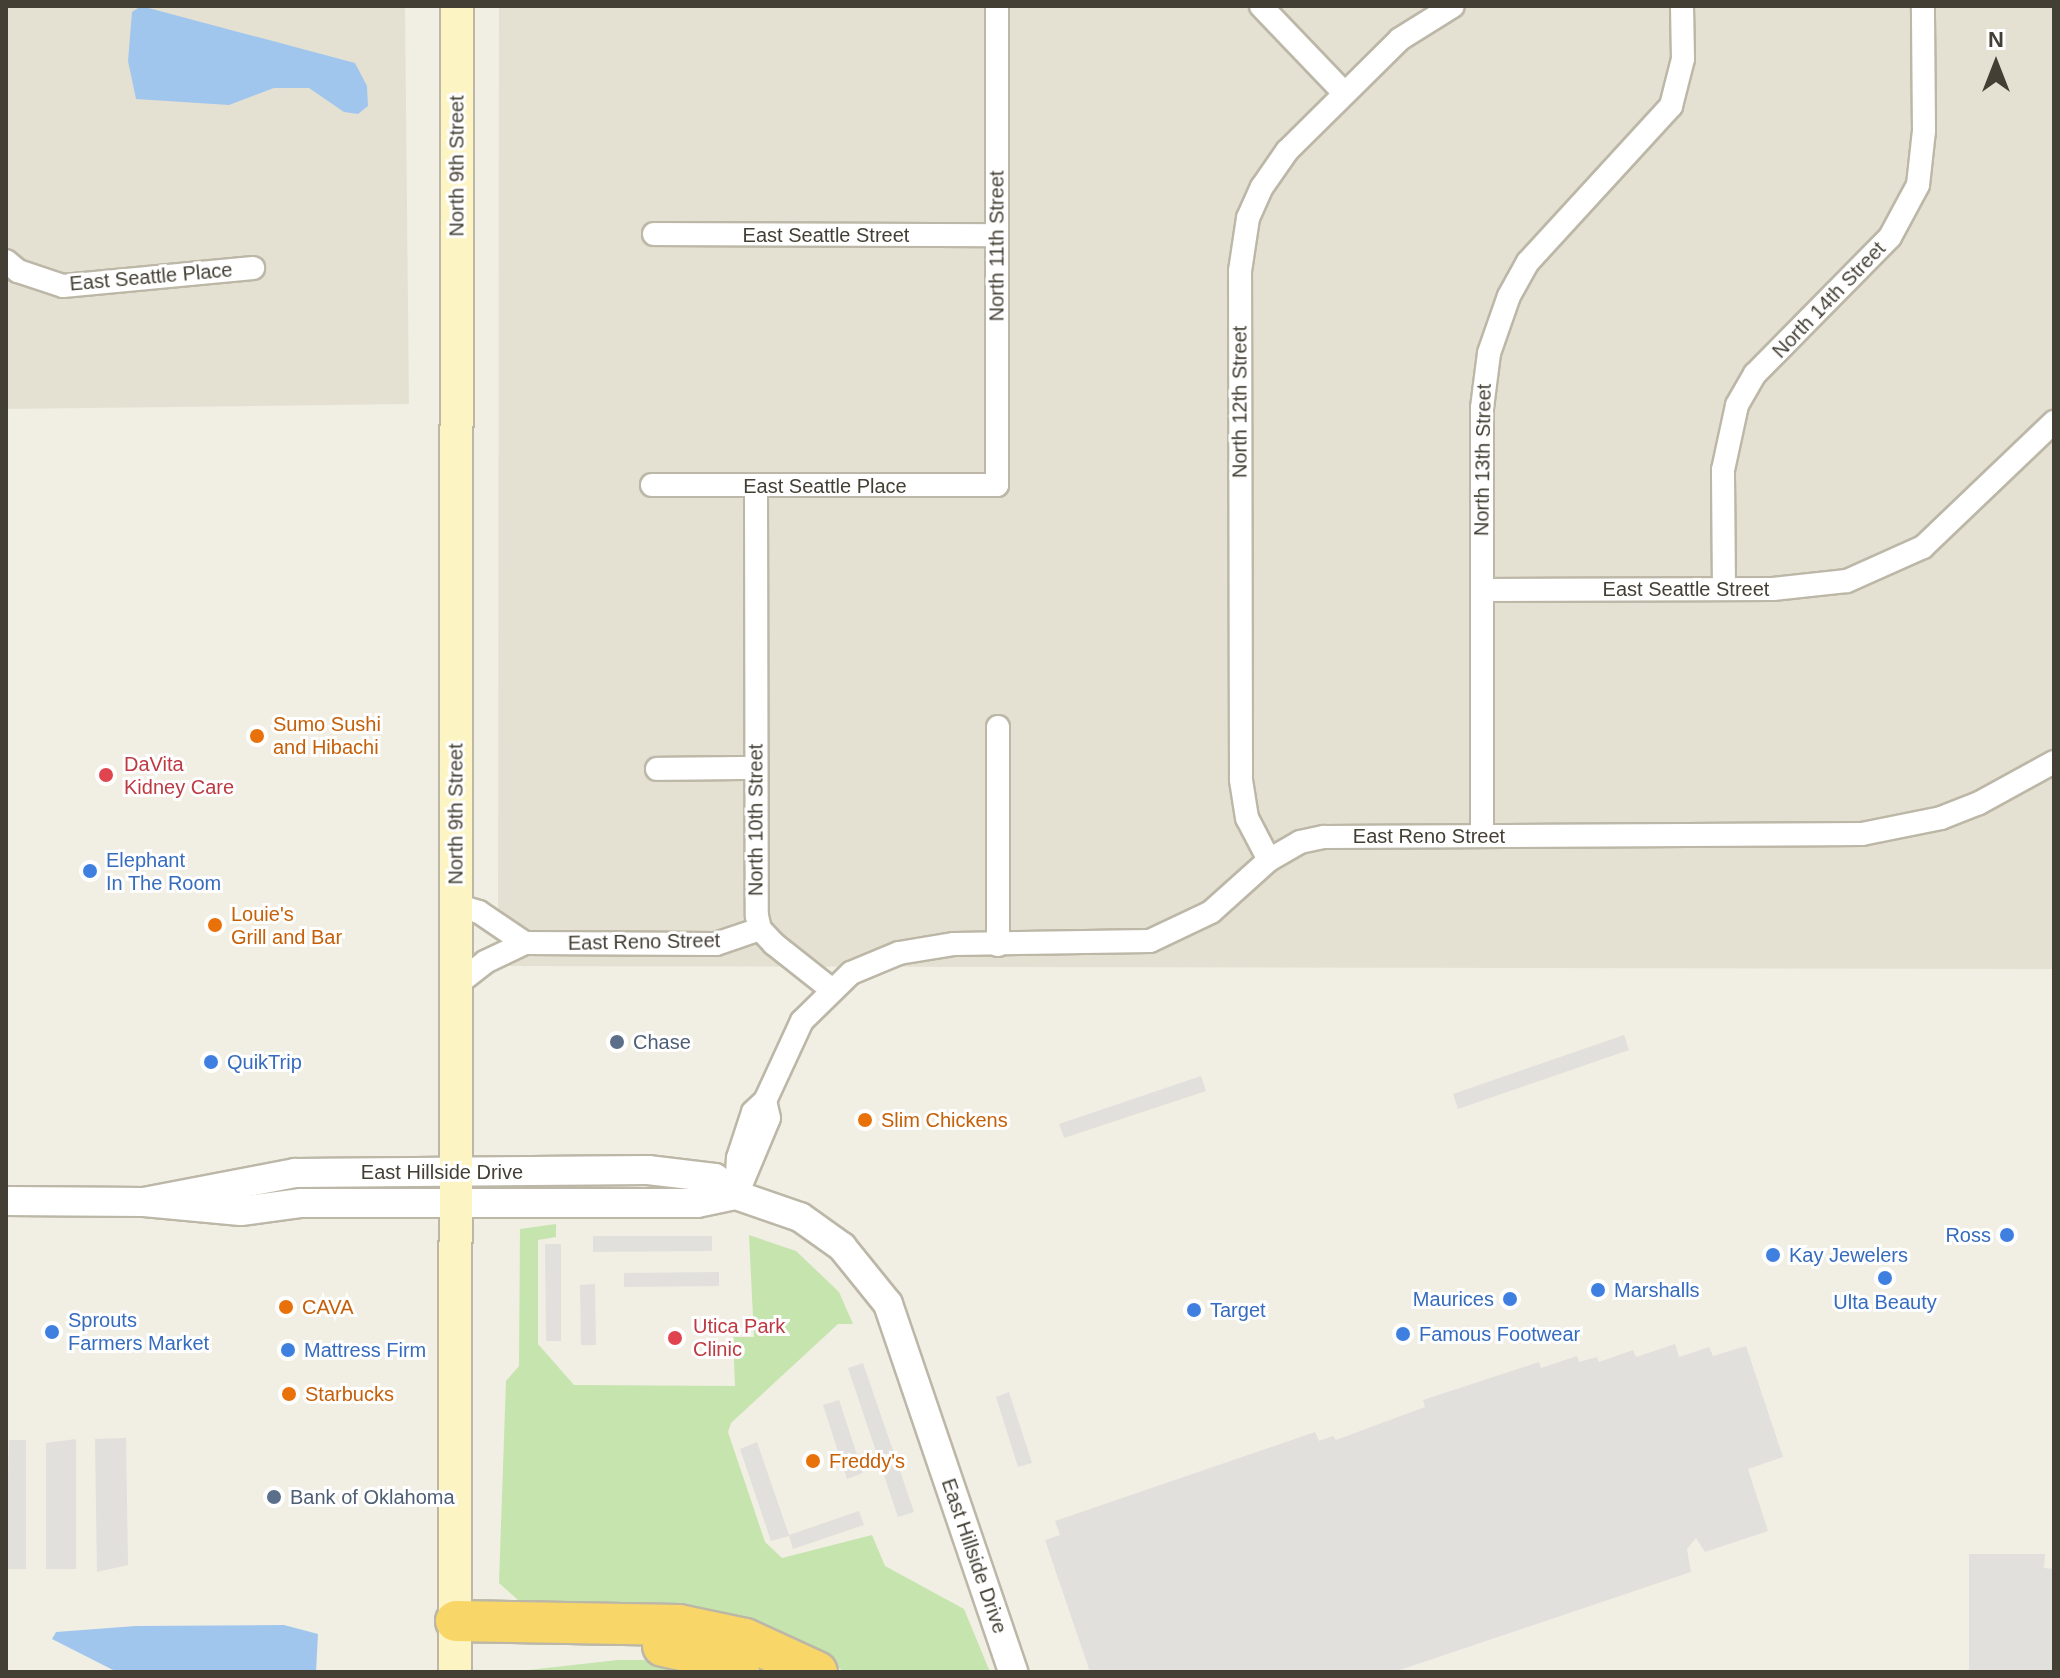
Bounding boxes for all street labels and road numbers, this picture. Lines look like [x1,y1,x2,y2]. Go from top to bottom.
street label: North 9th Street [445,95,469,237]
street label: North 11th Street [985,171,1009,321]
street label: East Seattle Street [743,223,909,247]
street label: North 14th Street [1767,237,1891,363]
street label: East Seattle Place [69,258,233,296]
street label: North 12th Street [1228,326,1252,478]
street label: North 13th Street [1470,384,1496,536]
street label: East Seattle Place [743,474,907,498]
street label: East Seattle Street [1603,577,1769,601]
street label: North 9th Street [444,743,468,885]
street label: North 10th Street [744,744,768,896]
street label: East Reno Street [1353,824,1505,848]
street label: East Reno Street [568,929,720,955]
street label: East Hillside Drive [361,1160,523,1184]
street label: East Hillside Drive [936,1475,1012,1637]

